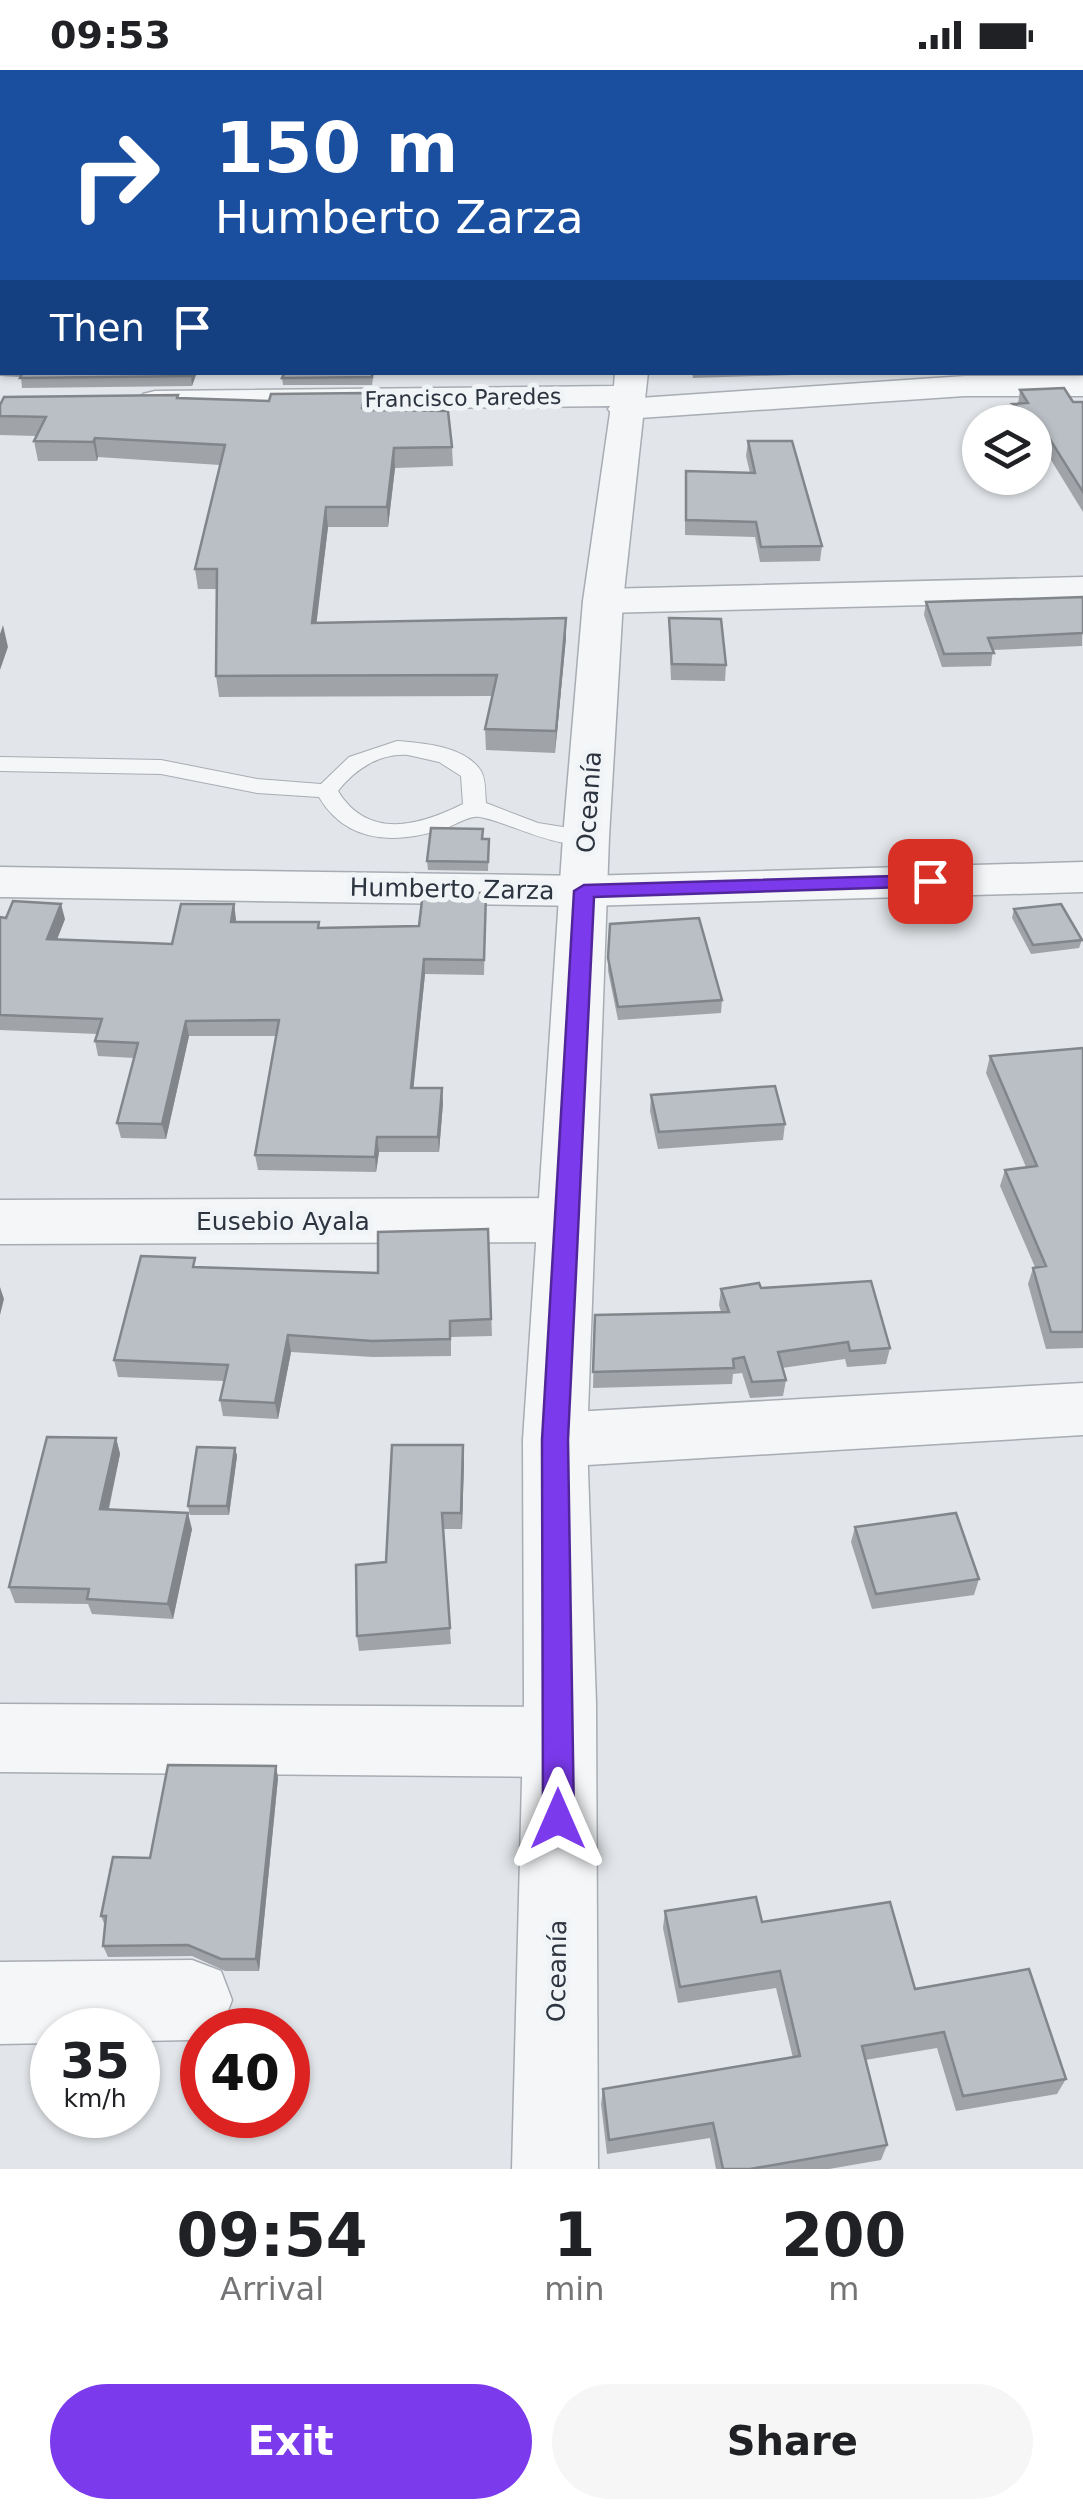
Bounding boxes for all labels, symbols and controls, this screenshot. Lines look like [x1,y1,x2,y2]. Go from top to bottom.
text: 09:53 [50,13,171,57]
text: 150 m [215,107,458,189]
icon: right [50,110,180,240]
text: Humberto Zarza [215,191,584,244]
icon: arrive [165,300,220,355]
text: Then [50,306,145,350]
street label: Francisco Paredes [365,384,561,412]
map controls [962,405,1052,495]
button: layers [962,405,1052,495]
street label: Oceanía [571,750,607,854]
pin [888,839,973,924]
icon: arrive [903,854,958,909]
street label: Humberto Zarza [349,873,555,905]
street label: Eusebio Ayala [196,1207,370,1236]
position arrow [506,1767,610,1871]
street label: Oceanía [542,1920,572,2022]
speed limit sign: 40 [180,2008,310,2138]
text: 35 [60,2032,130,2090]
text: km/h [63,2084,127,2113]
text: 09:54 [177,2200,368,2270]
text: 1 [553,2200,595,2270]
text: 200 [781,2200,906,2270]
text: Arrival [220,2270,324,2308]
text: min [544,2270,605,2308]
text: m [828,2270,859,2308]
button: Exit [50,2384,532,2499]
button: Share [552,2384,1033,2499]

